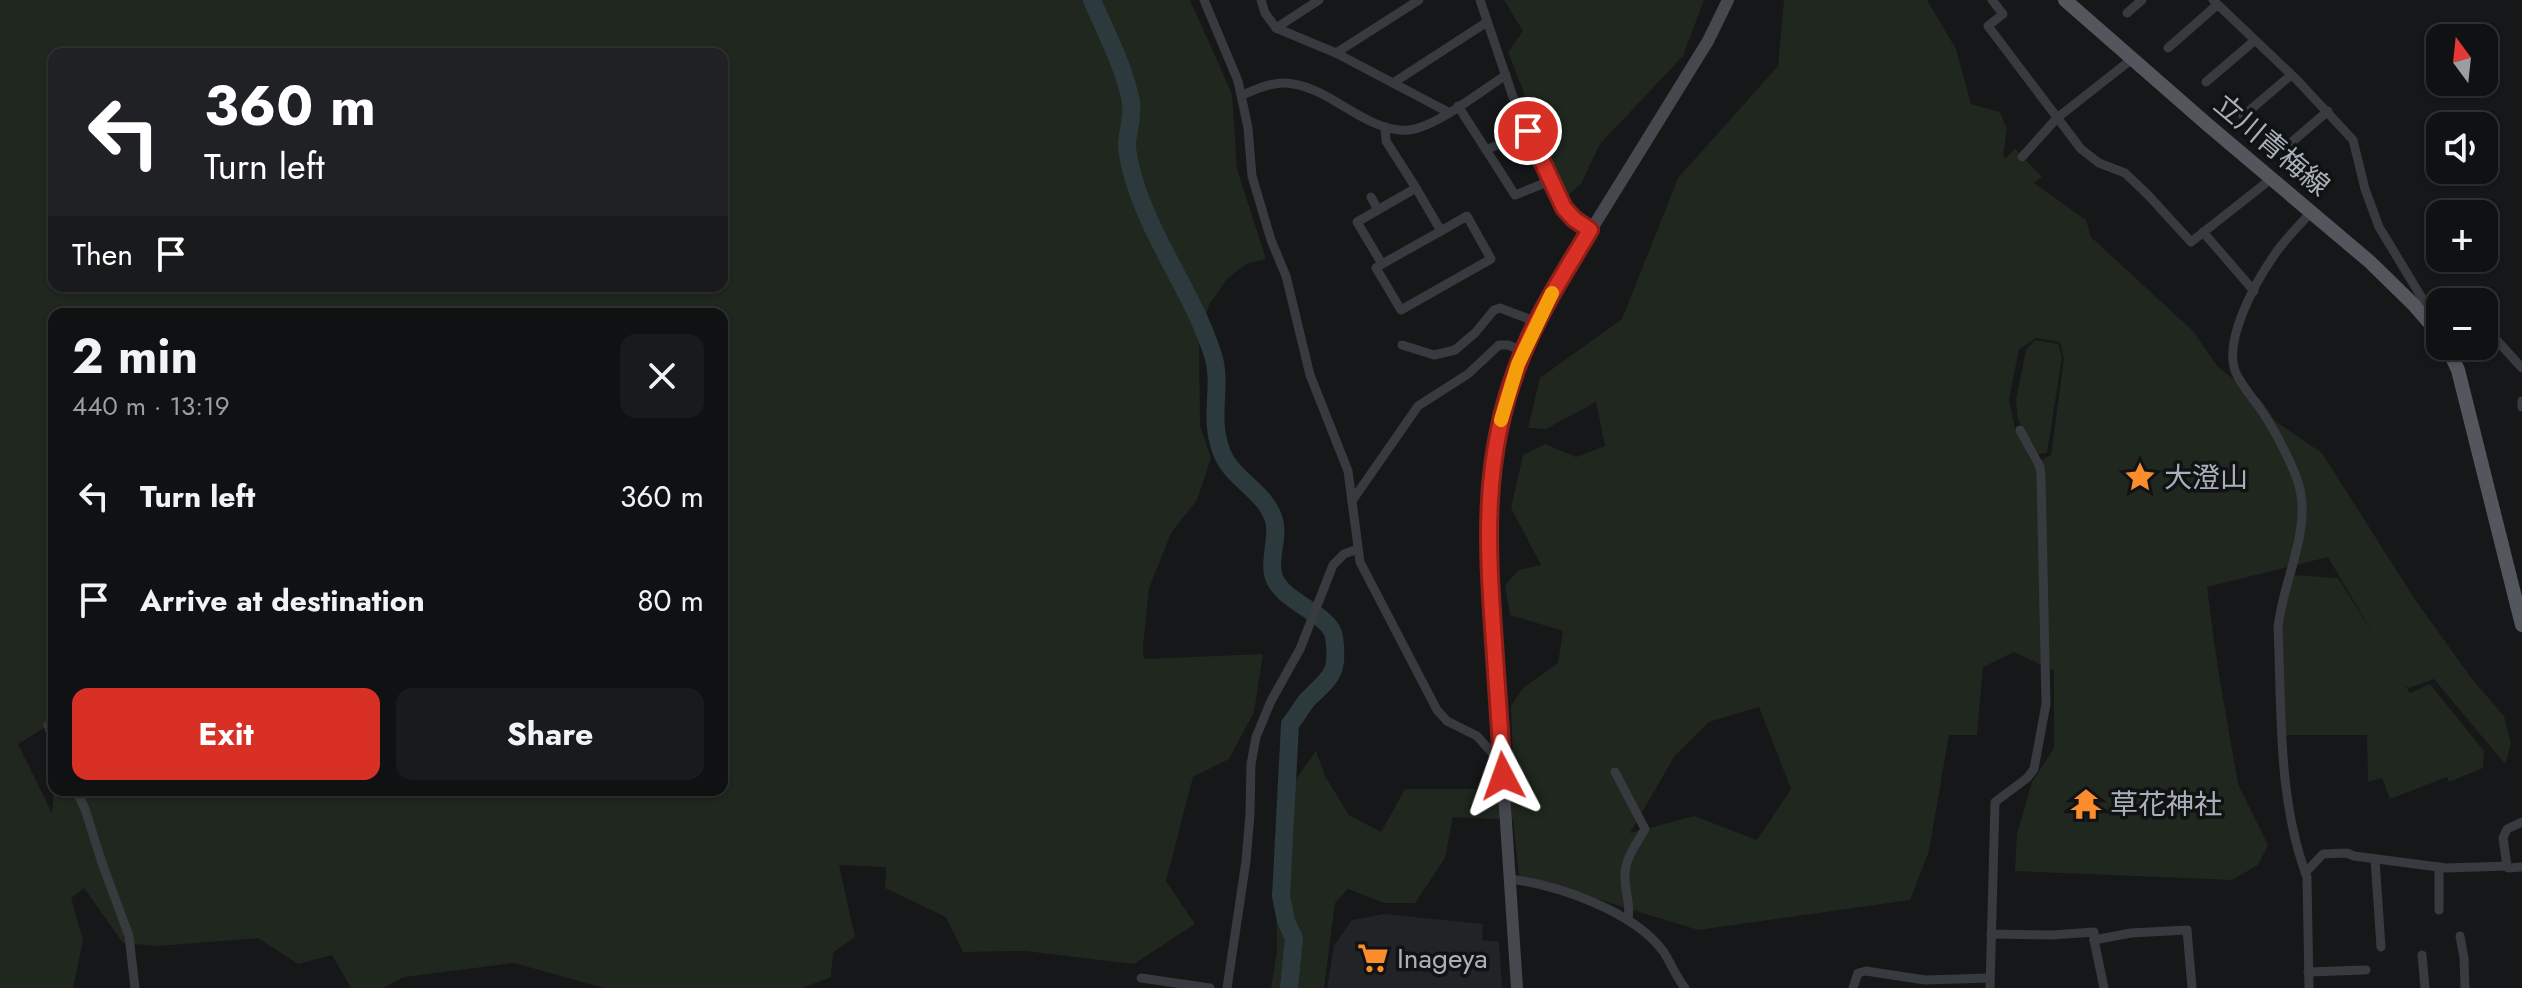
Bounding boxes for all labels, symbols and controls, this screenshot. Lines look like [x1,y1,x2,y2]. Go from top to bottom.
north arrow [2426,24,2498,96]
map controls [2426,24,2498,360]
text: 360 m [204,65,376,146]
icon: left [72,80,176,184]
street label: 立川青梅線 [2205,84,2339,206]
pin [1494,97,1562,165]
icon: arrive [1506,109,1550,153]
button: sound [2426,112,2498,184]
text: Turn left [204,140,325,192]
button: + [2426,200,2498,272]
icon: arrive [149,232,193,276]
text: Then [72,233,133,276]
button: − [2426,288,2498,360]
text: 2 min [72,322,198,391]
button: close [620,334,704,418]
text: 440 m · 13:19 [72,387,230,425]
place label: 大澄山 [2164,457,2248,498]
place icon: 大澄山 [2123,460,2157,494]
icon: left [72,474,116,518]
text: Turn left [140,475,255,518]
text: 360 m [620,475,704,518]
icon: arrive [72,578,116,622]
text: Arrive at destination [140,579,425,622]
text: 80 m [637,579,704,622]
button: Exit [72,688,380,780]
button: Share [396,688,704,780]
position arrow [1461,734,1545,818]
place label: 草花神社 [2110,784,2222,825]
temple icon: 草花神社 [2069,787,2103,821]
place label: Inageya [1397,938,1488,979]
supermarket icon: Inageya [1356,941,1390,975]

